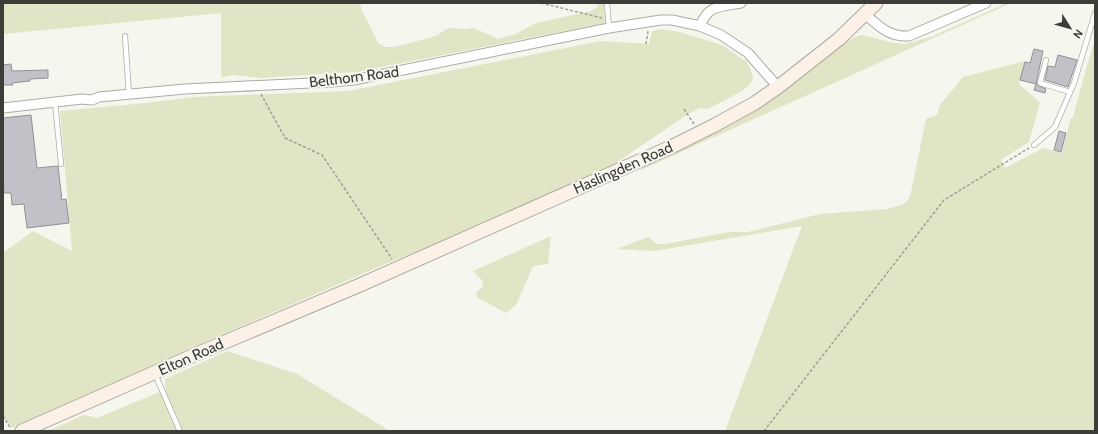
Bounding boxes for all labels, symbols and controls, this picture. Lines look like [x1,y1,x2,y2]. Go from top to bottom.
north arrow [1050,8,1090,48]
text: N [1070,27,1086,41]
street label: Belthorn Road [308,63,400,91]
street label: Haslingden Road [571,138,675,198]
street label: Elton Road [156,335,226,379]

